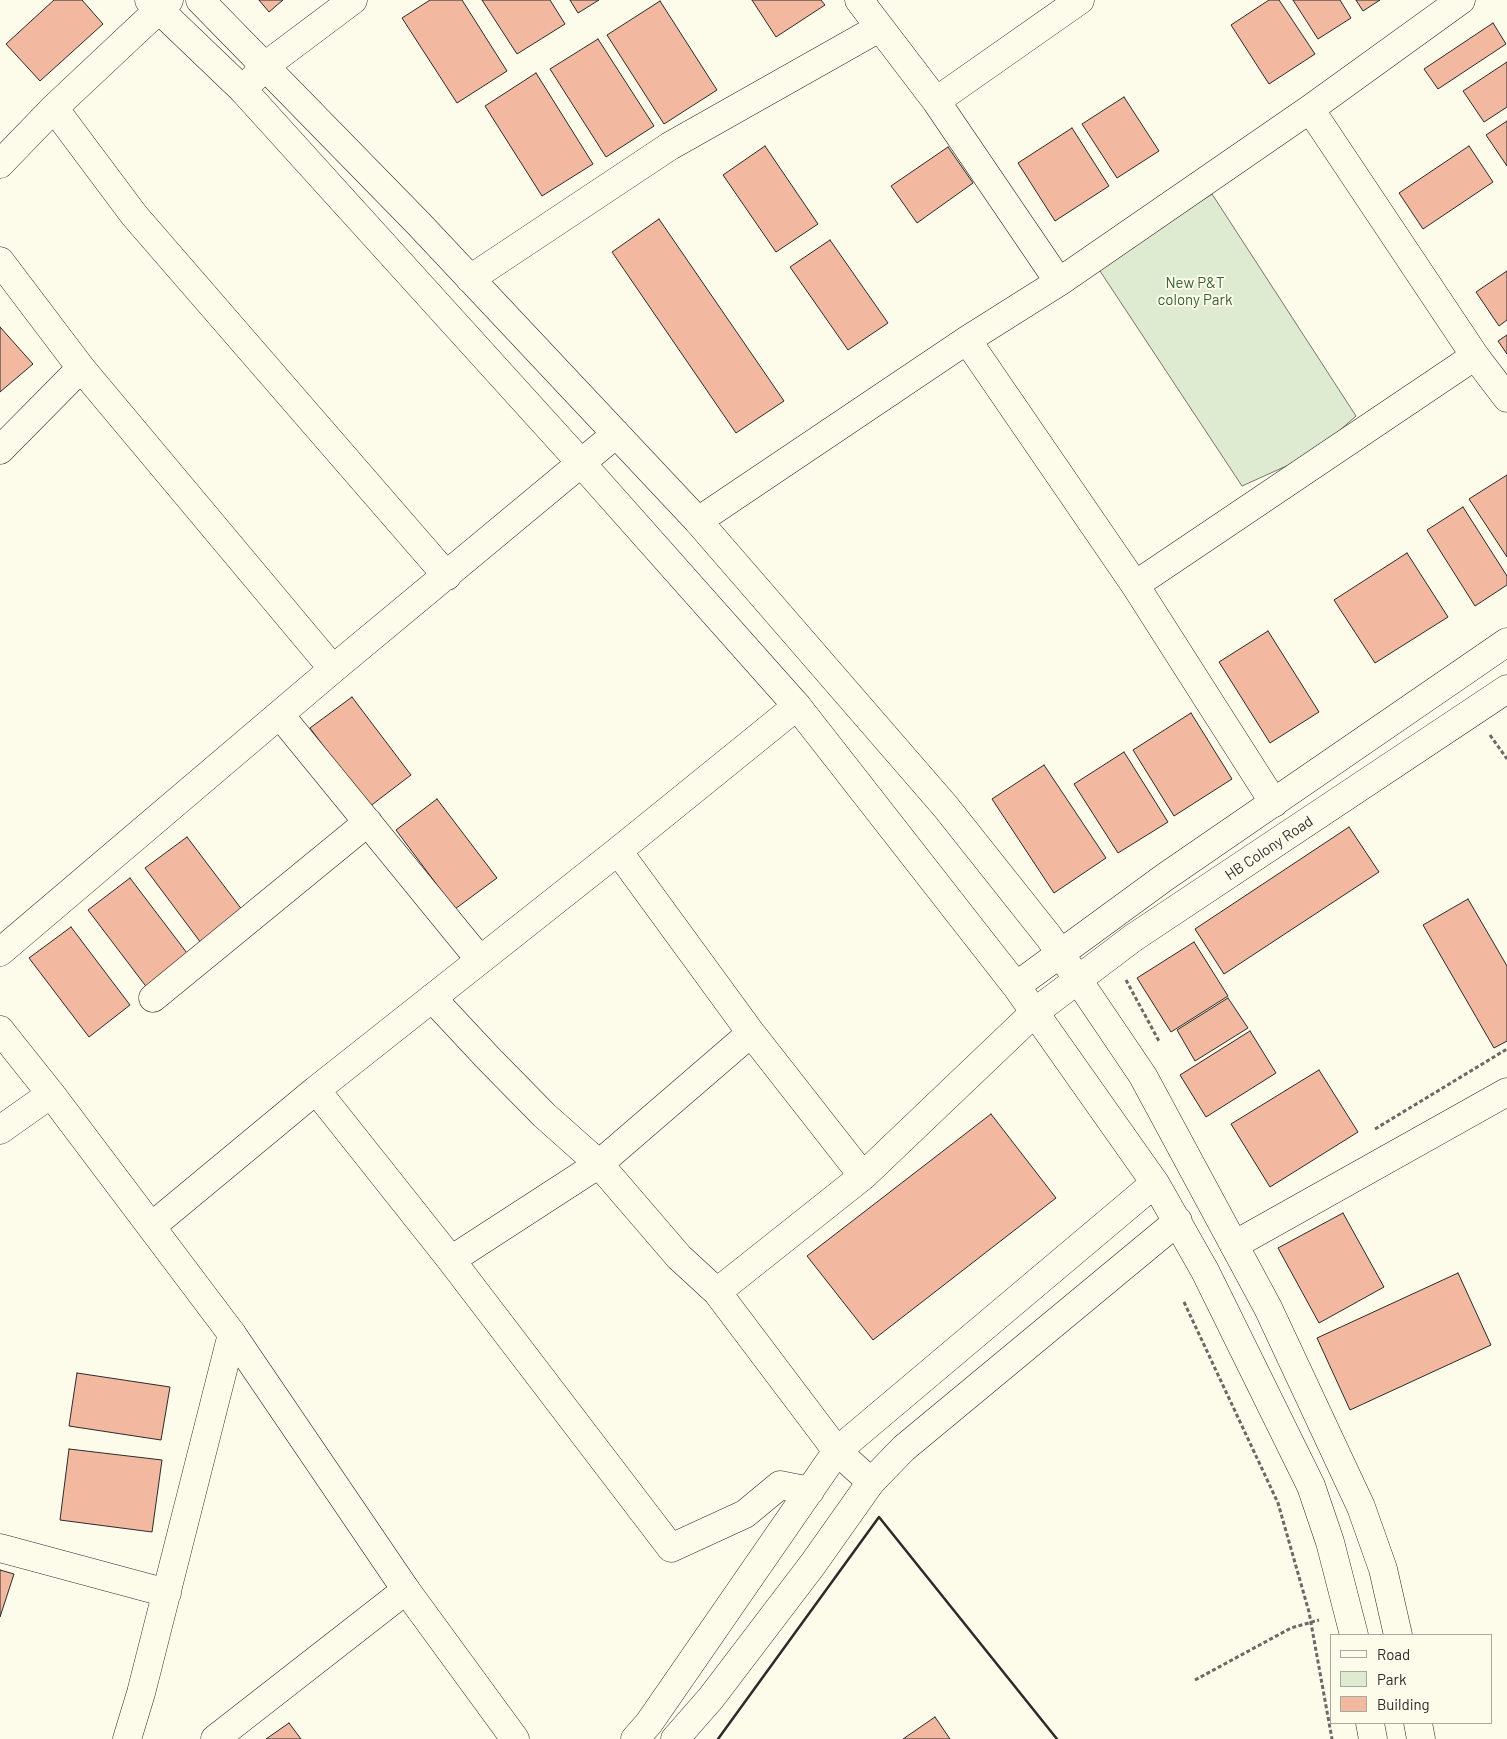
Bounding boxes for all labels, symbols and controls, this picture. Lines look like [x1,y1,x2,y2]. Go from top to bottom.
park label: New P&T colony Park [1158,274,1232,309]
street label: HB Colony Road [1222,812,1316,884]
legend [1330,1634,1492,1724]
text: Road [1377,1645,1410,1663]
text: Park [1377,1670,1406,1688]
text: Building [1377,1695,1430,1713]

